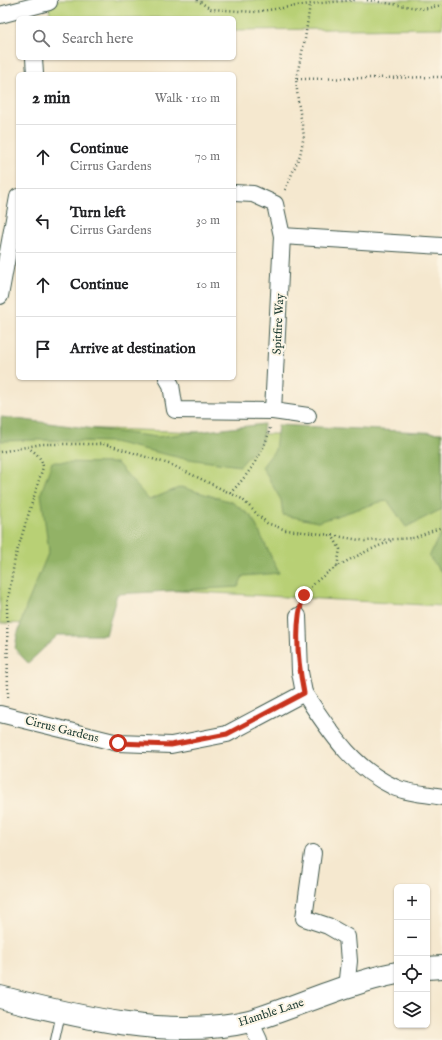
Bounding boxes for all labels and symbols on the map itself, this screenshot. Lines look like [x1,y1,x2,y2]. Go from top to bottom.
street label: Spitfire Way [269,293,289,355]
route end [295,586,313,604]
street label: Cirrus Gardens [24,713,100,746]
route start [109,734,127,752]
street label: Hamble Lane [236,995,306,1030]

